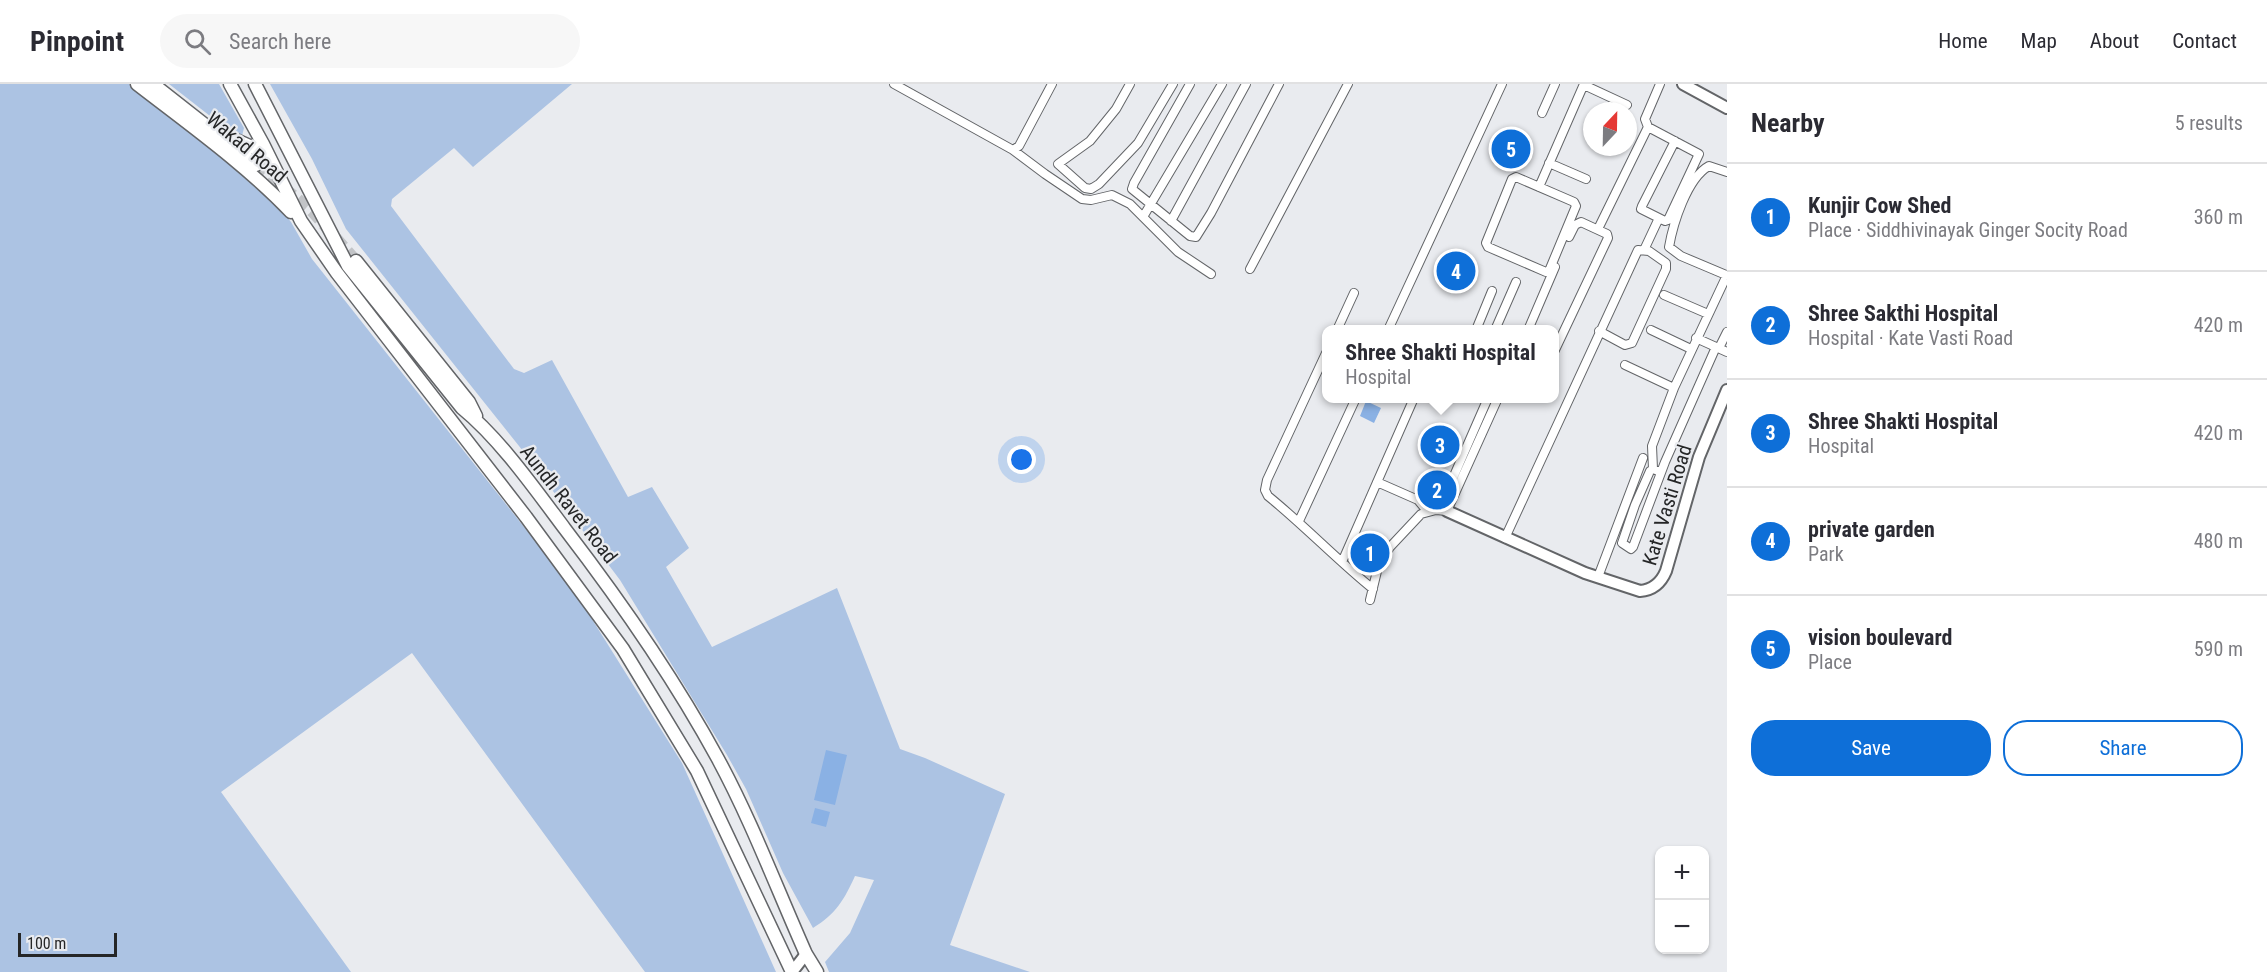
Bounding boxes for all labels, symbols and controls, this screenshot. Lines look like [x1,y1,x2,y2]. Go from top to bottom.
search box [160,14,580,68]
text: Pinpoint [30,25,124,58]
icon: search [181,25,214,58]
text: Search here [229,29,331,54]
text: Home [1938,29,1988,53]
text: Map [2021,29,2057,53]
text: About [2090,29,2139,53]
text: Contact [2172,29,2237,53]
north arrow [1583,102,1637,156]
street label: Wakad Road [202,106,292,188]
text: Nearby [1751,108,1825,138]
text: 5 results [2175,111,2243,135]
pin: 5 [1492,126,1530,172]
text: Kunjir Cow Shed [1808,193,1951,218]
text: 1 [1765,205,1776,229]
text: 360 m [2194,205,2243,229]
text: Place · Siddhivinayak Ginger Socity Road [1808,218,2128,242]
pin: 4 [1436,248,1476,294]
text: Shree Sakthi Hospital [1808,301,1998,326]
text: 2 [1765,313,1776,337]
text: 420 m [2194,313,2243,337]
popup [1322,325,1559,403]
text: Hospital · Kate Vasti Road [1808,326,2013,350]
text: Shree Shakti Hospital [1345,340,1536,365]
text: Hospital [1345,365,1411,389]
text: Shree Shakti Hospital [1808,409,1998,434]
text: 3 [1765,421,1776,445]
text: 420 m [2194,421,2243,445]
pin: 3 [1420,422,1460,468]
text: Hospital [1808,434,1874,458]
street label: Aundh Ravet Road [515,440,623,568]
street label: Kate Vasti Road [1637,442,1697,568]
your location [1007,445,1036,474]
pin: 2 [1418,468,1456,512]
text: private garden [1808,517,1935,542]
text: 4 [1765,529,1776,553]
text: 480 m [2194,529,2243,553]
pin: 1 [1350,530,1390,576]
text: Park [1808,542,1844,566]
text: vision boulevard [1808,625,1952,650]
text: 5 [1765,637,1776,661]
text: 590 m [2194,637,2243,661]
text: Place [1808,650,1852,674]
button: Save [1751,720,1991,776]
button: Share [2003,720,2243,776]
map controls [1655,846,1709,954]
button: + [1655,846,1709,900]
button: − [1655,900,1709,954]
scale bar [18,930,117,958]
text: 100 m [27,934,66,953]

